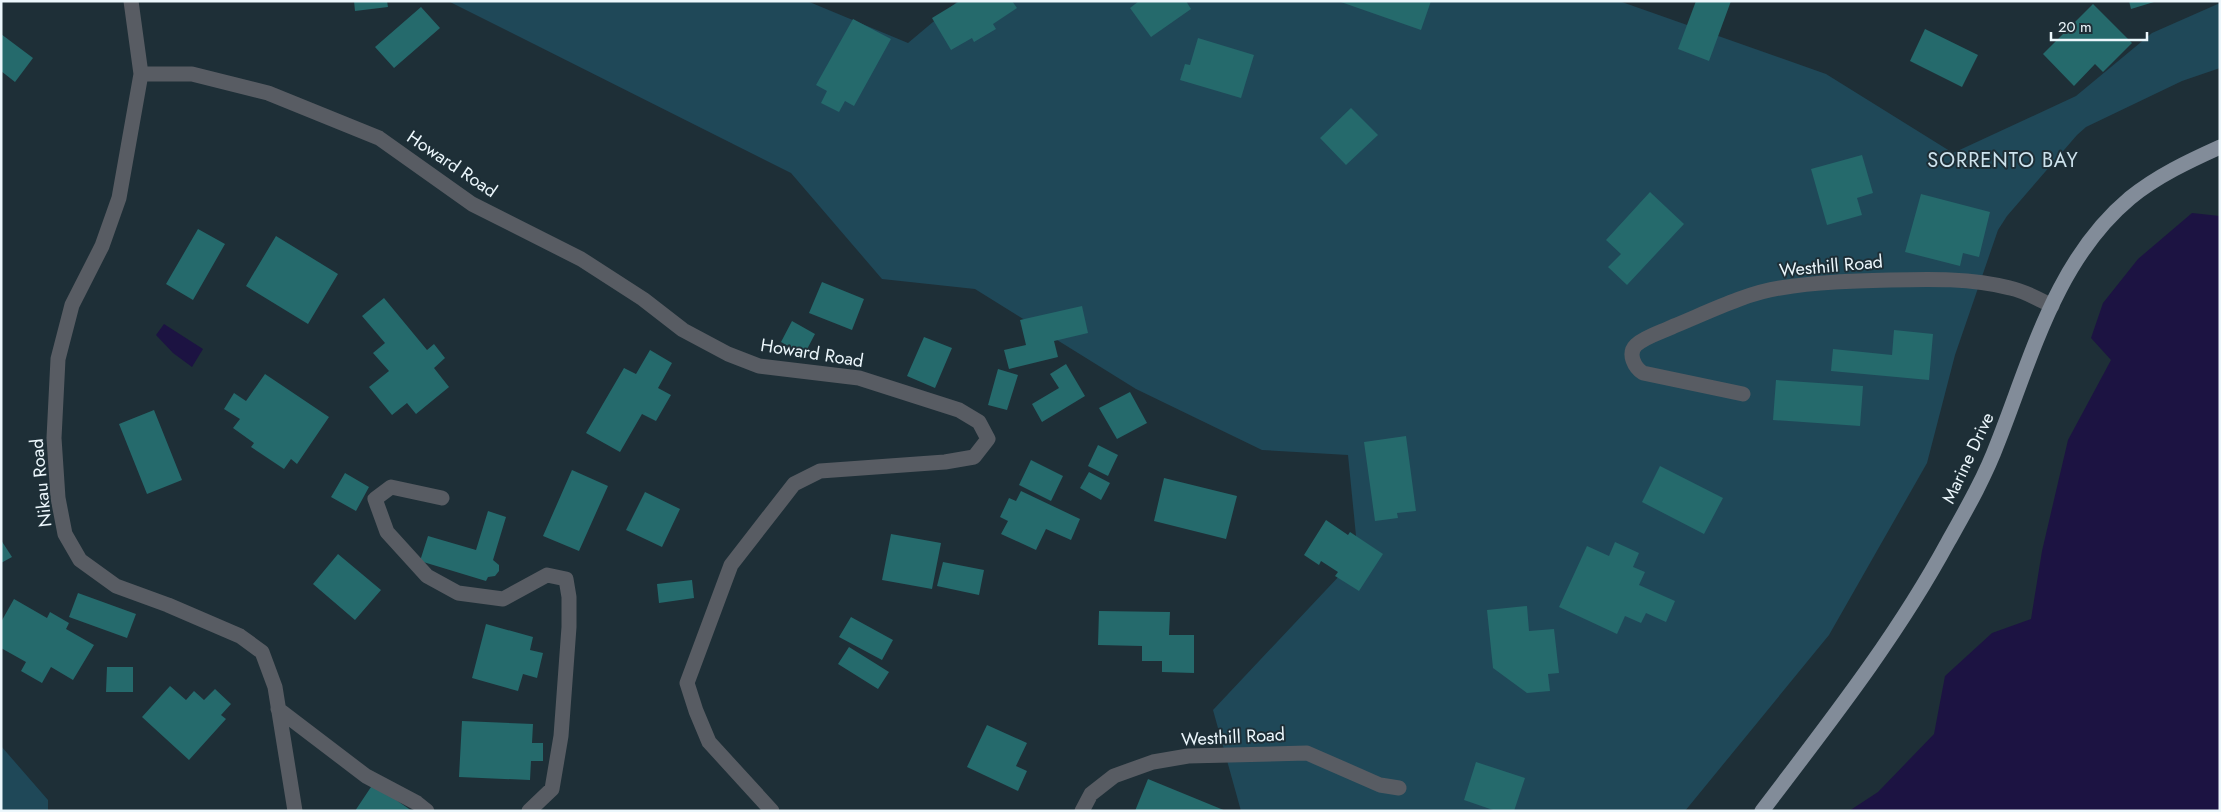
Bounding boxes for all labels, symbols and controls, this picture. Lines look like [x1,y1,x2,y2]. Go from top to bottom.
scale bar [2051,10,2147,42]
text: 20 m [2058,16,2092,38]
street label: Howard Road [402,124,502,204]
district label: SORRENTO BAY [1927,146,2079,175]
street label: Westhill Road [1778,249,1884,283]
street label: Howard Road [759,332,865,374]
street label: Marine Drive [1935,408,2001,508]
street label: Nikau Road [23,437,59,529]
street label: Westhill Road [1180,721,1286,753]

